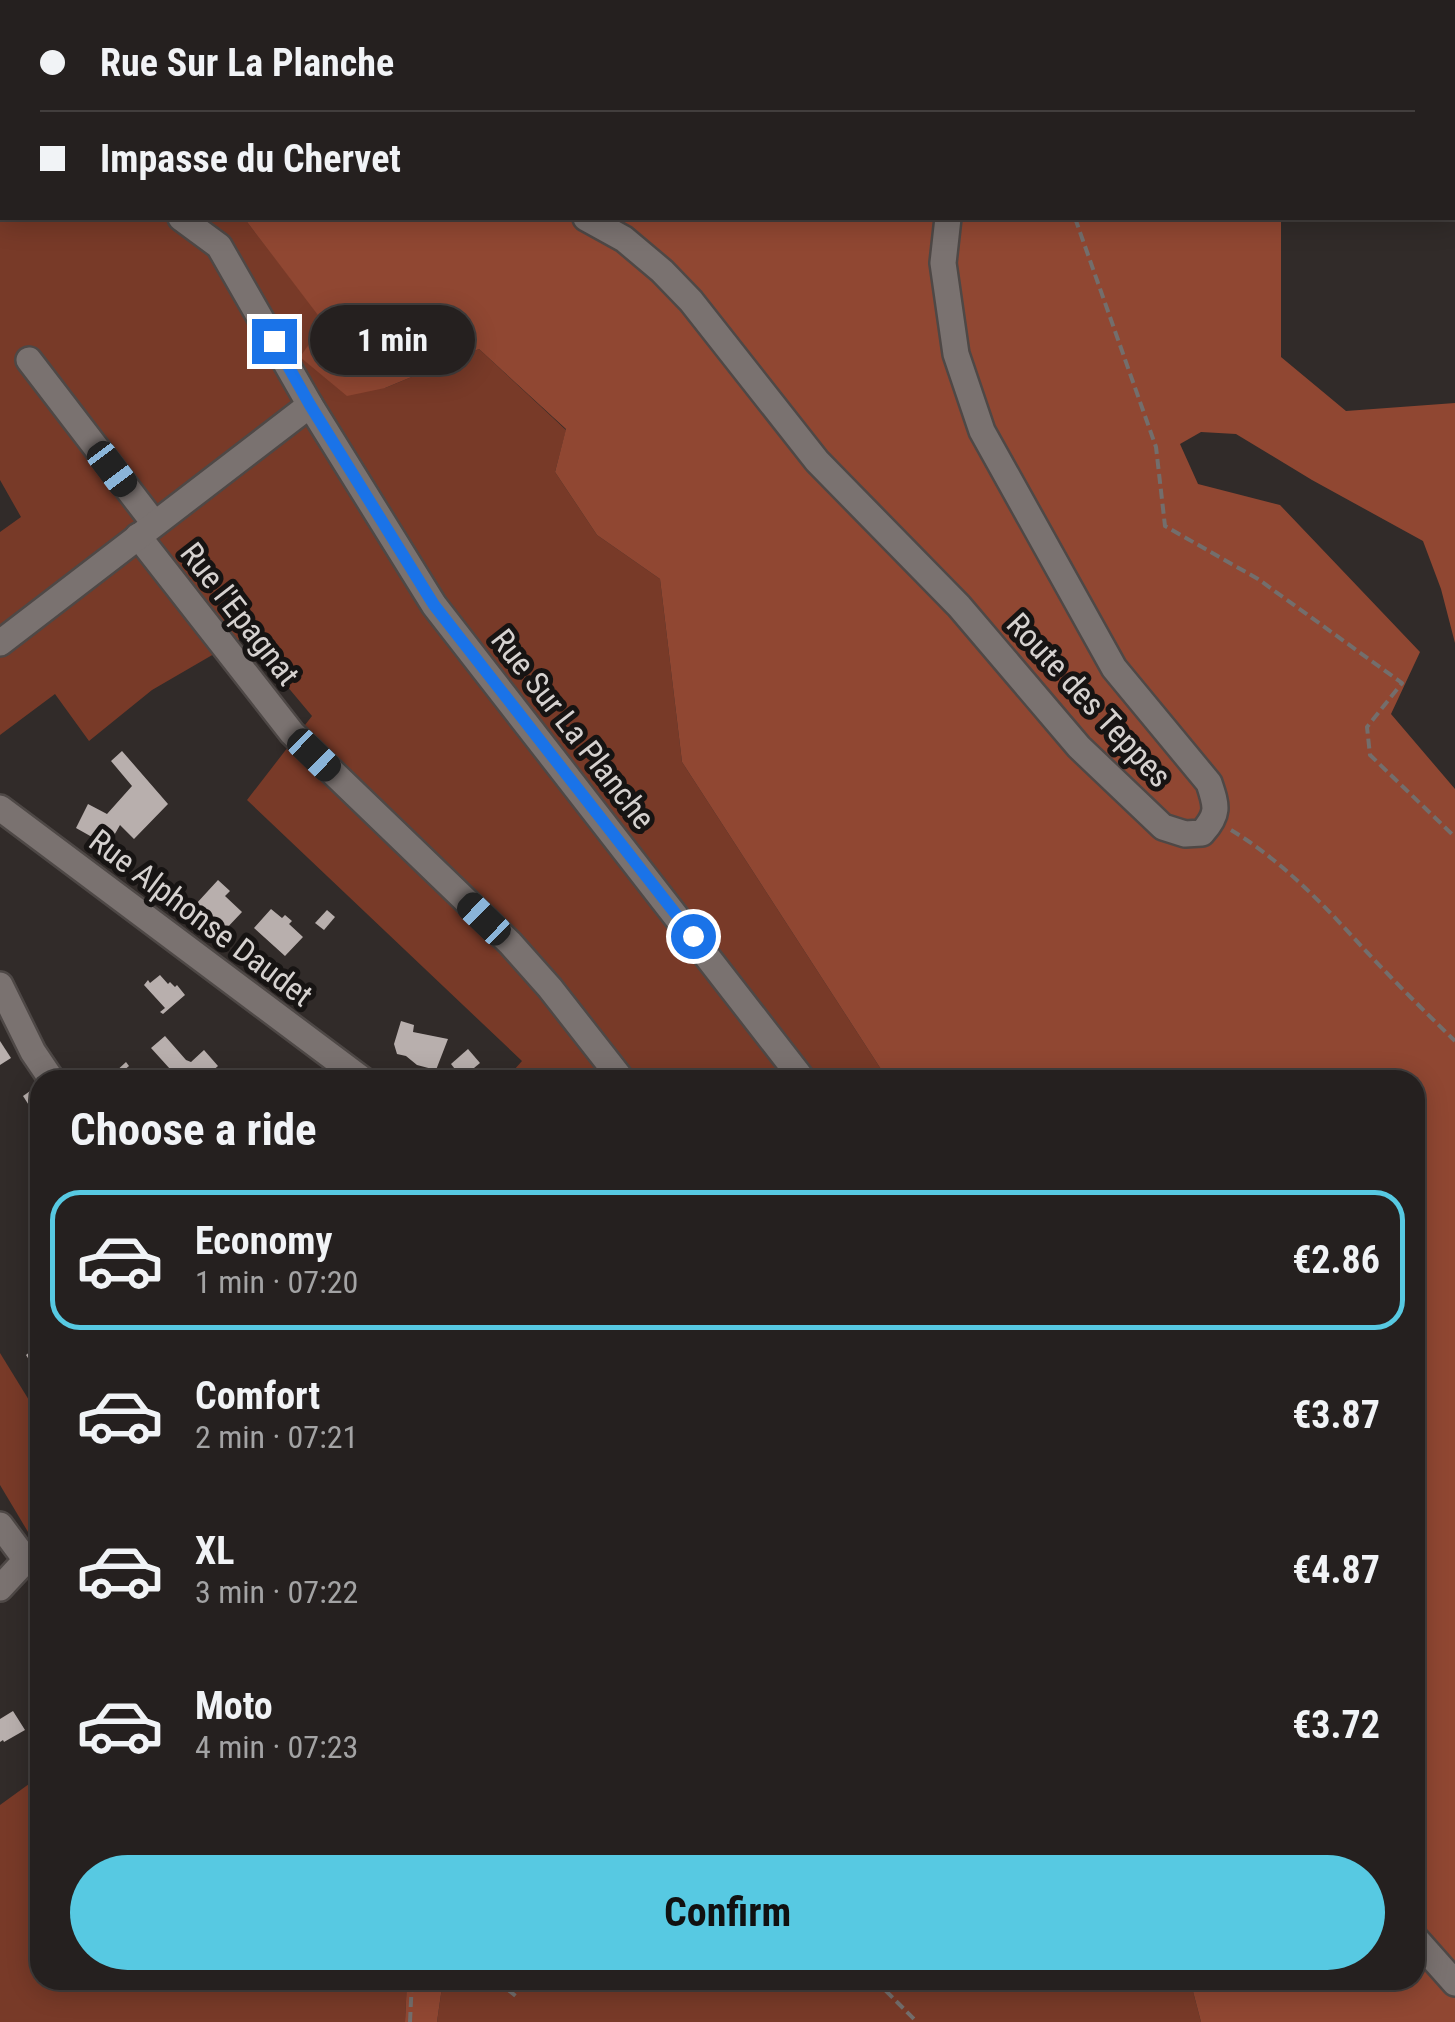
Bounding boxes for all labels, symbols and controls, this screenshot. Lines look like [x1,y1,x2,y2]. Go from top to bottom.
text: Rue Sur La Planche [100,41,394,85]
text: Impasse du Chervet [100,137,401,181]
callout: 1 min [309,306,474,376]
route end [252,319,297,364]
text: 1 min [357,321,428,359]
car [82,436,142,502]
street label: Rue l'Epagnat [172,535,308,693]
street label: Route des Teppes [999,605,1179,795]
street label: Rue Sur La Planche [483,622,663,836]
car [282,723,346,787]
street label: Rue Alphonse Daudet [82,822,320,1014]
car [452,887,516,951]
route start [671,914,716,959]
text: Choose a ride [70,1103,317,1156]
icon: car [75,1215,165,1305]
text: Economy [195,1219,332,1263]
text: €2.86 [1292,1238,1380,1282]
text: 1 min · 07:20 [195,1263,358,1301]
icon: car [75,1370,165,1460]
text: Comfort [195,1374,320,1418]
text: €3.87 [1292,1393,1380,1437]
text: 2 min · 07:21 [195,1418,358,1456]
icon: car [75,1525,165,1615]
text: XL [195,1529,234,1573]
text: €4.87 [1292,1548,1380,1592]
text: 3 min · 07:22 [195,1573,358,1611]
icon: car [75,1680,165,1770]
text: Moto [195,1684,273,1728]
text: €3.72 [1292,1703,1380,1747]
text: 4 min · 07:23 [195,1728,358,1766]
button: Confirm [70,1855,1385,1970]

